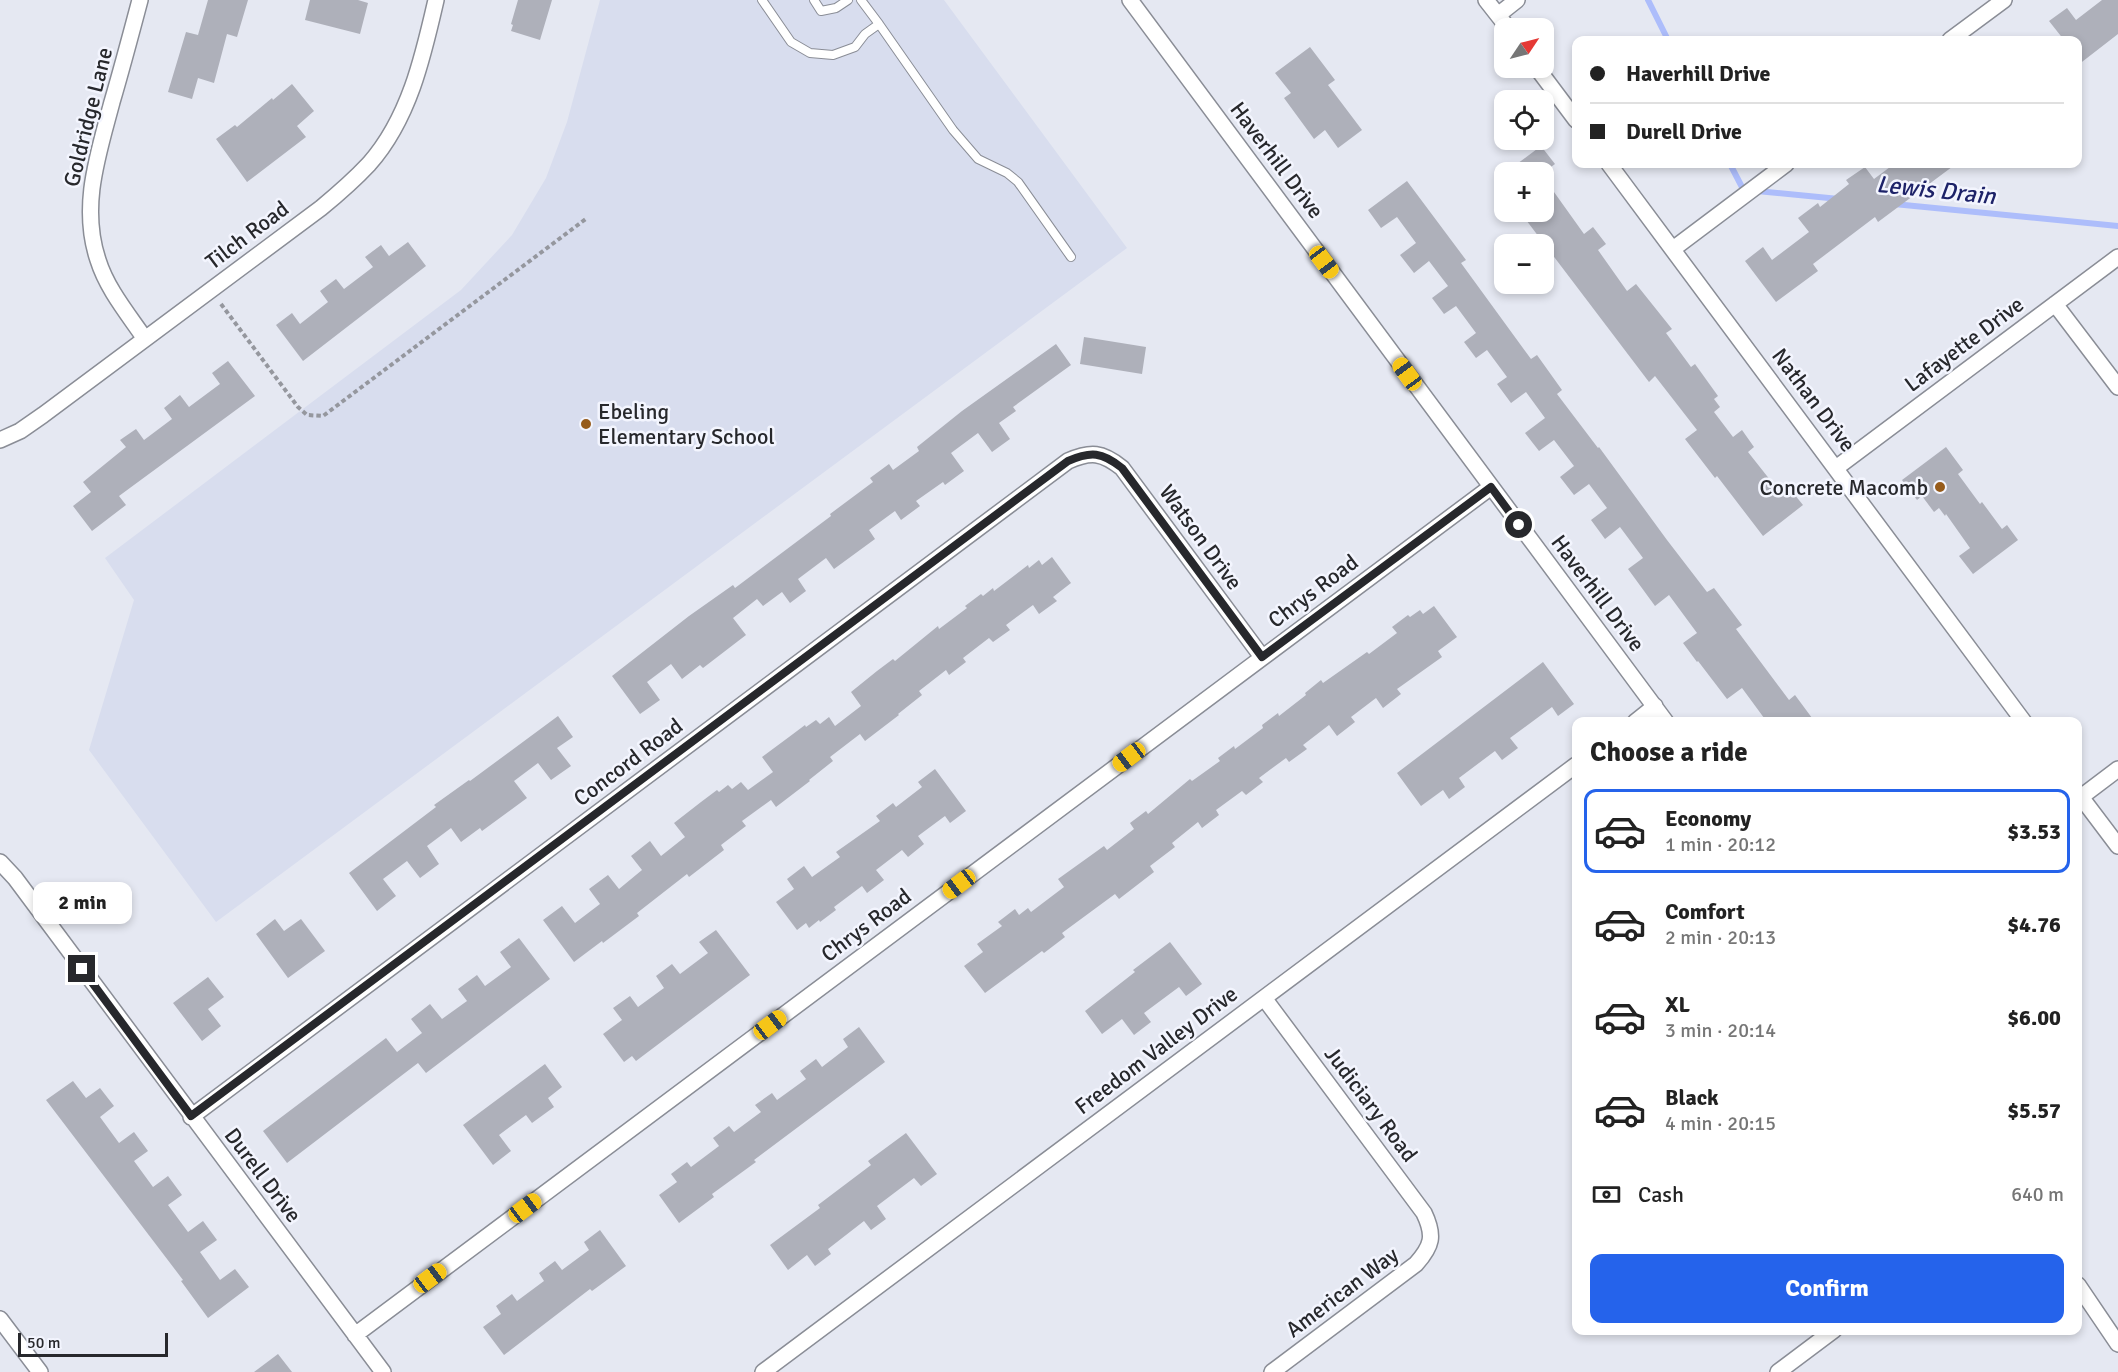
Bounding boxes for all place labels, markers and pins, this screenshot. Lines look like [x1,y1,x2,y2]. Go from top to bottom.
place label: Ebeling Elementary School [598,398,775,450]
marker: Ebeling Elementary School [579,417,593,431]
place label: Concrete Macomb [1759,474,1928,501]
marker: Concrete Macomb [1933,480,1947,494]

